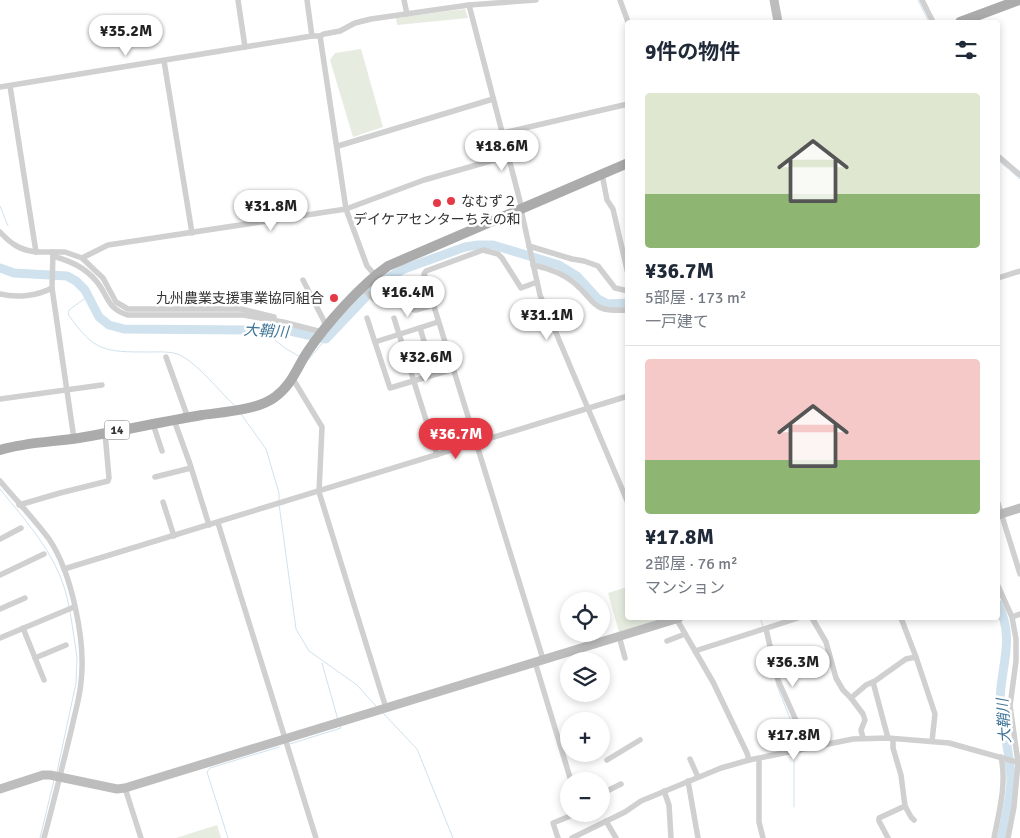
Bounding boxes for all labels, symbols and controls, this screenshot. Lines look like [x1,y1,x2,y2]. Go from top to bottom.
pin: ¥35.2M [85,15,167,57]
text: ¥35.2M [100,21,152,41]
icon: filters [952,36,980,64]
text: 9件の物件 [645,39,740,65]
icon: home [768,126,858,216]
pin: ¥18.6M [461,130,543,172]
text: ¥18.6M [476,136,528,156]
pin: ¥31.8M [230,190,312,232]
place label: なむず２ [461,193,517,210]
marker: なむず２ [445,195,457,207]
text: ¥31.8M [245,196,297,216]
marker: デイケアセンターちえの和 [431,197,443,209]
place label: デイケアセンターちえの和 [353,211,521,228]
text: ¥36.7M [645,258,714,284]
pin: ¥16.4M [367,276,449,318]
text: ¥16.4M [382,282,434,302]
text: 5部屋 · 173 m² [645,288,746,308]
place label: 九州農業支援事業協同組合 [156,290,324,307]
marker: 九州農業支援事業協同組合 [328,292,340,304]
pin: ¥31.1M [506,298,588,341]
text: ¥31.1M [521,305,573,325]
text: 一戸建て [645,312,709,332]
water label: 大鞘川 [243,321,291,341]
pin: ¥32.6M [385,340,467,383]
text: ¥32.6M [400,347,452,367]
icon: home [768,391,858,481]
pin: ¥36.7M [415,418,497,460]
road number: 14 [104,420,130,440]
text: ¥36.7M [430,424,482,444]
text: ¥17.8M [645,524,714,550]
text: 2部屋 · 76 m² [645,554,738,574]
text: マンション [645,578,725,598]
map controls [560,592,610,822]
button: locate [560,592,610,642]
pin: ¥36.3M [752,646,834,688]
button: layers [560,652,610,702]
text: ¥36.3M [767,652,819,672]
water label: 大鞘川 [993,696,1015,744]
button: + [560,712,610,762]
pin: ¥17.8M [753,718,835,761]
text: ¥17.8M [768,725,820,745]
button: − [560,772,610,822]

